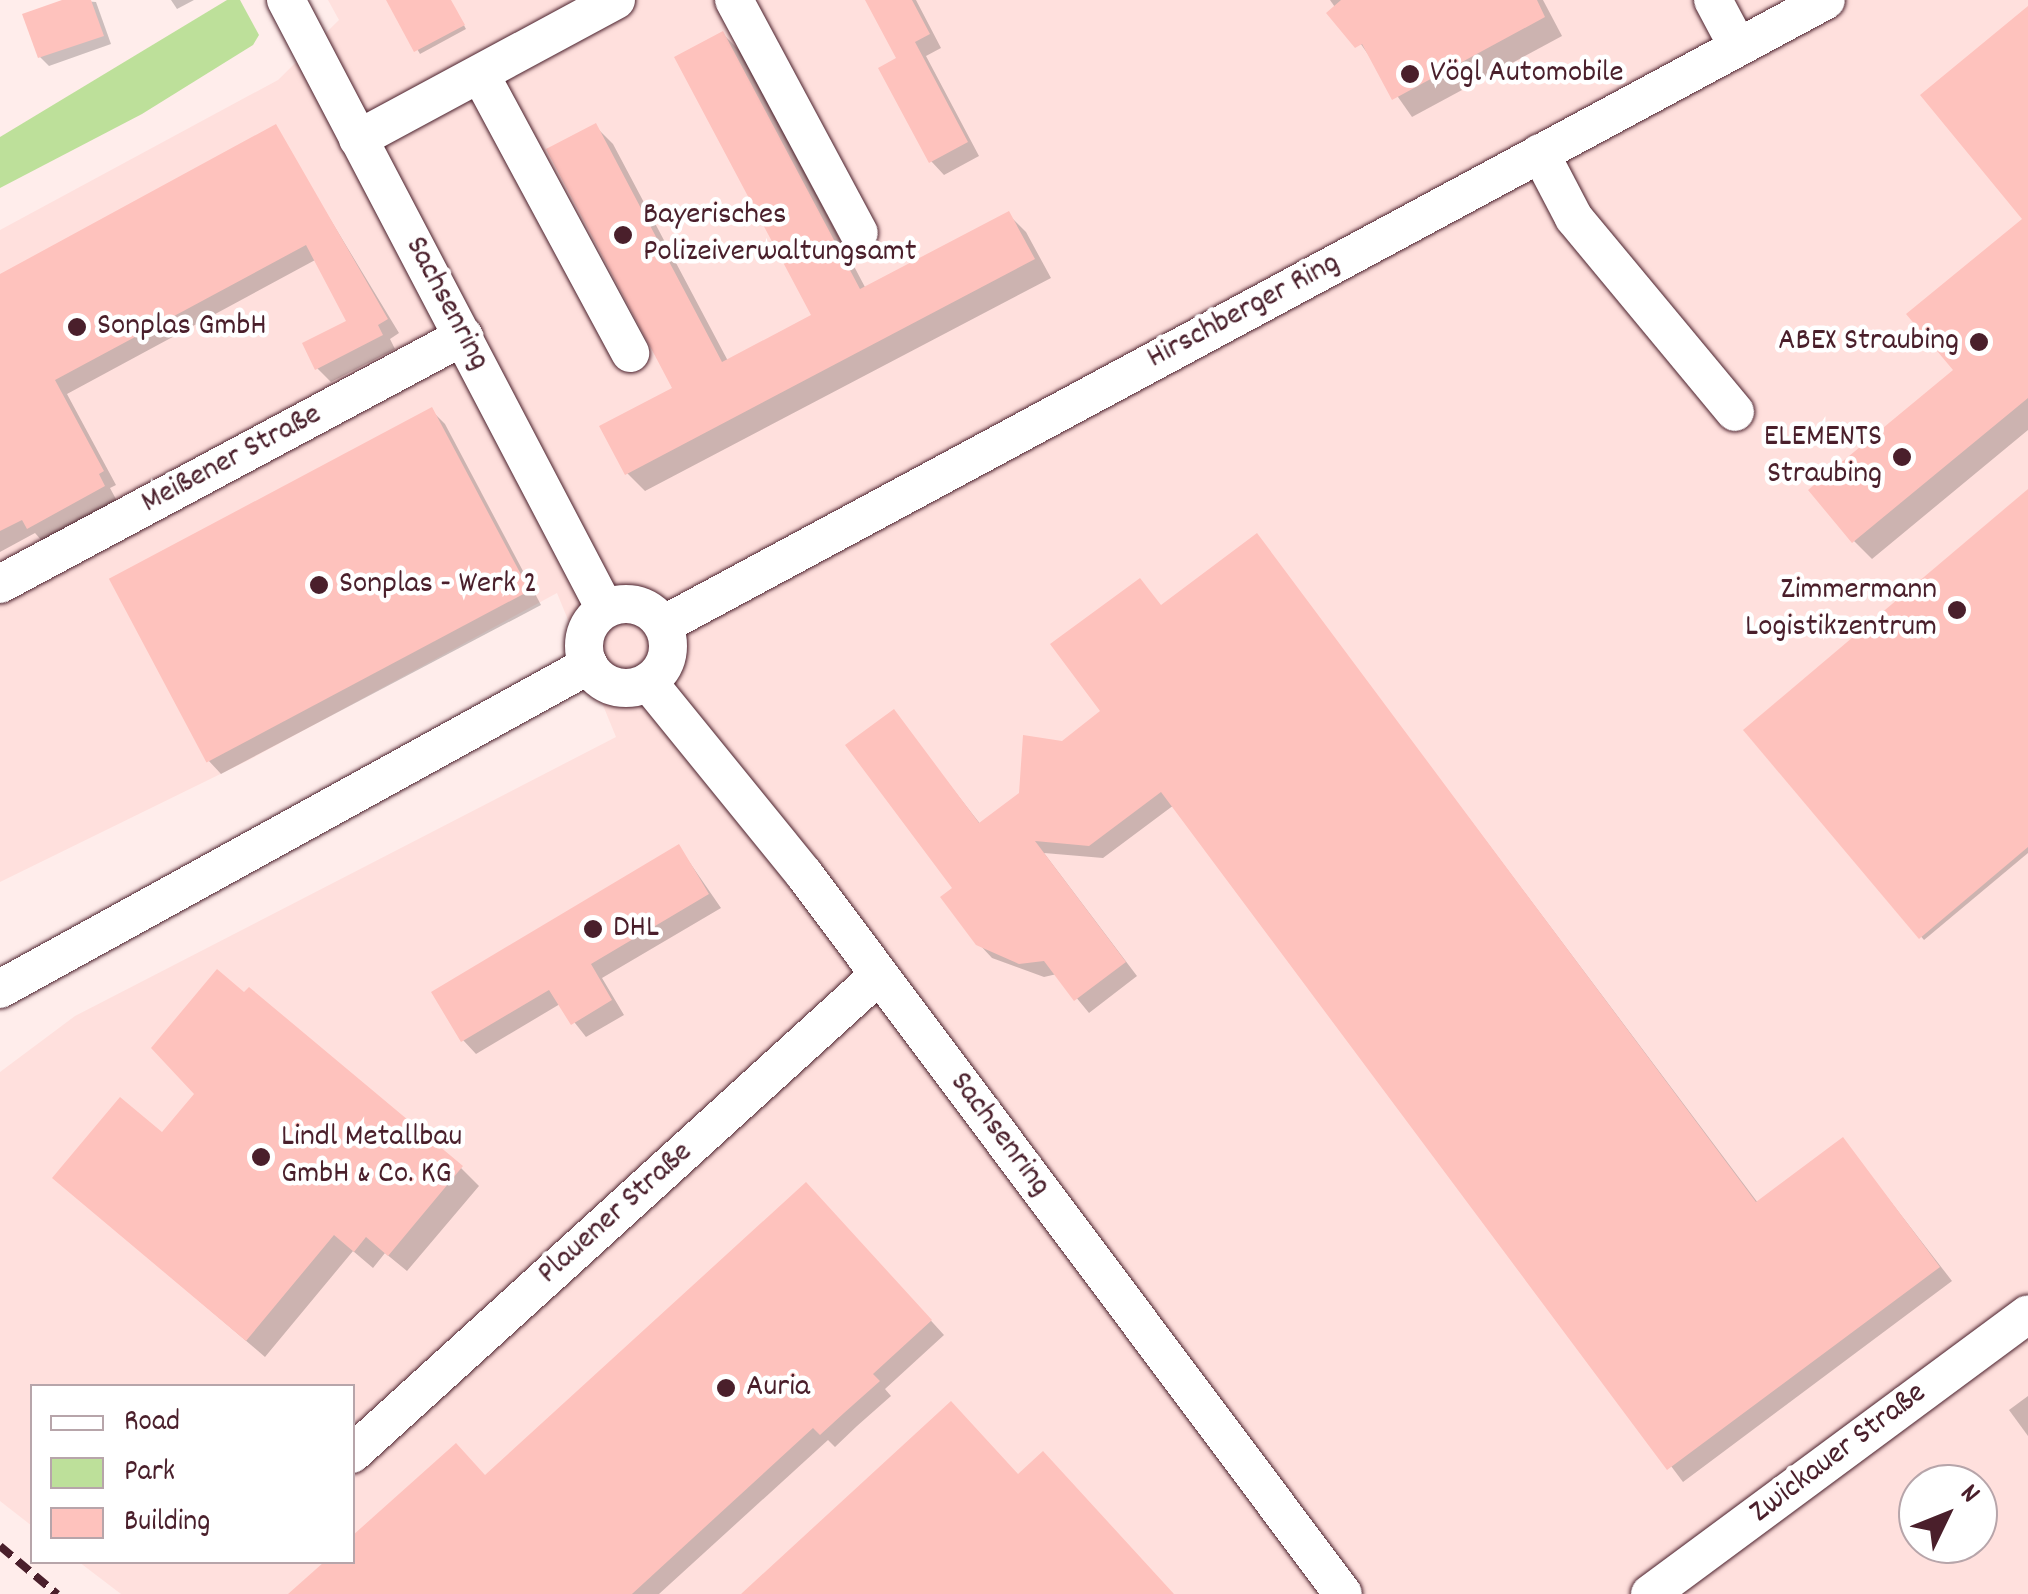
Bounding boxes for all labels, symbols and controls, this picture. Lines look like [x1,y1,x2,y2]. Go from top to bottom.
place label: Vögl Automobile [1430,55,1624,93]
marker: Vögl Automobile [1399,63,1421,85]
place label: Bayerisches Polizeiverwaltungsamt [643,198,917,273]
marker: Bayerisches Polizeiverwaltungsamt [612,224,634,246]
street label: Sachsenring [395,231,497,377]
street label: Hirschberger Ring [1141,245,1347,379]
place label: Sonplas GmbH [97,308,267,346]
marker: Sonplas GmbH [66,316,88,338]
place label: ABEX Straubing [1778,323,1959,361]
marker: ABEX Straubing [1968,331,1990,353]
street label: Meißener Straße [136,397,328,523]
place label: ELEMENTS Straubing [1764,420,1882,495]
marker: ELEMENTS Straubing [1891,446,1913,468]
place label: Sonplas - Werk 2 [339,566,537,604]
place label: Zimmermann Logistikzentrum [1745,573,1937,648]
marker: Sonplas - Werk 2 [308,574,330,596]
marker: Zimmermann Logistikzentrum [1946,599,1968,621]
place label: DHL [613,910,659,948]
marker: DHL [582,918,604,940]
street label: Sachsenring [940,1065,1058,1205]
place label: Lindl Metallbau GmbH & Co. KG [281,1120,462,1195]
street label: Plauener Straße [531,1134,701,1294]
marker: Lindl Metallbau GmbH & Co. KG [250,1146,272,1168]
place label: Auria [746,1369,810,1407]
street label: Zwickauer Straße [1743,1375,1935,1533]
marker: Auria [715,1377,737,1399]
legend [30,1384,355,1564]
text: Road [124,1402,180,1445]
text: Park [124,1452,175,1495]
north arrow [1898,1464,1998,1564]
text: N [1949,1476,1988,1514]
text: Building [124,1502,210,1545]

